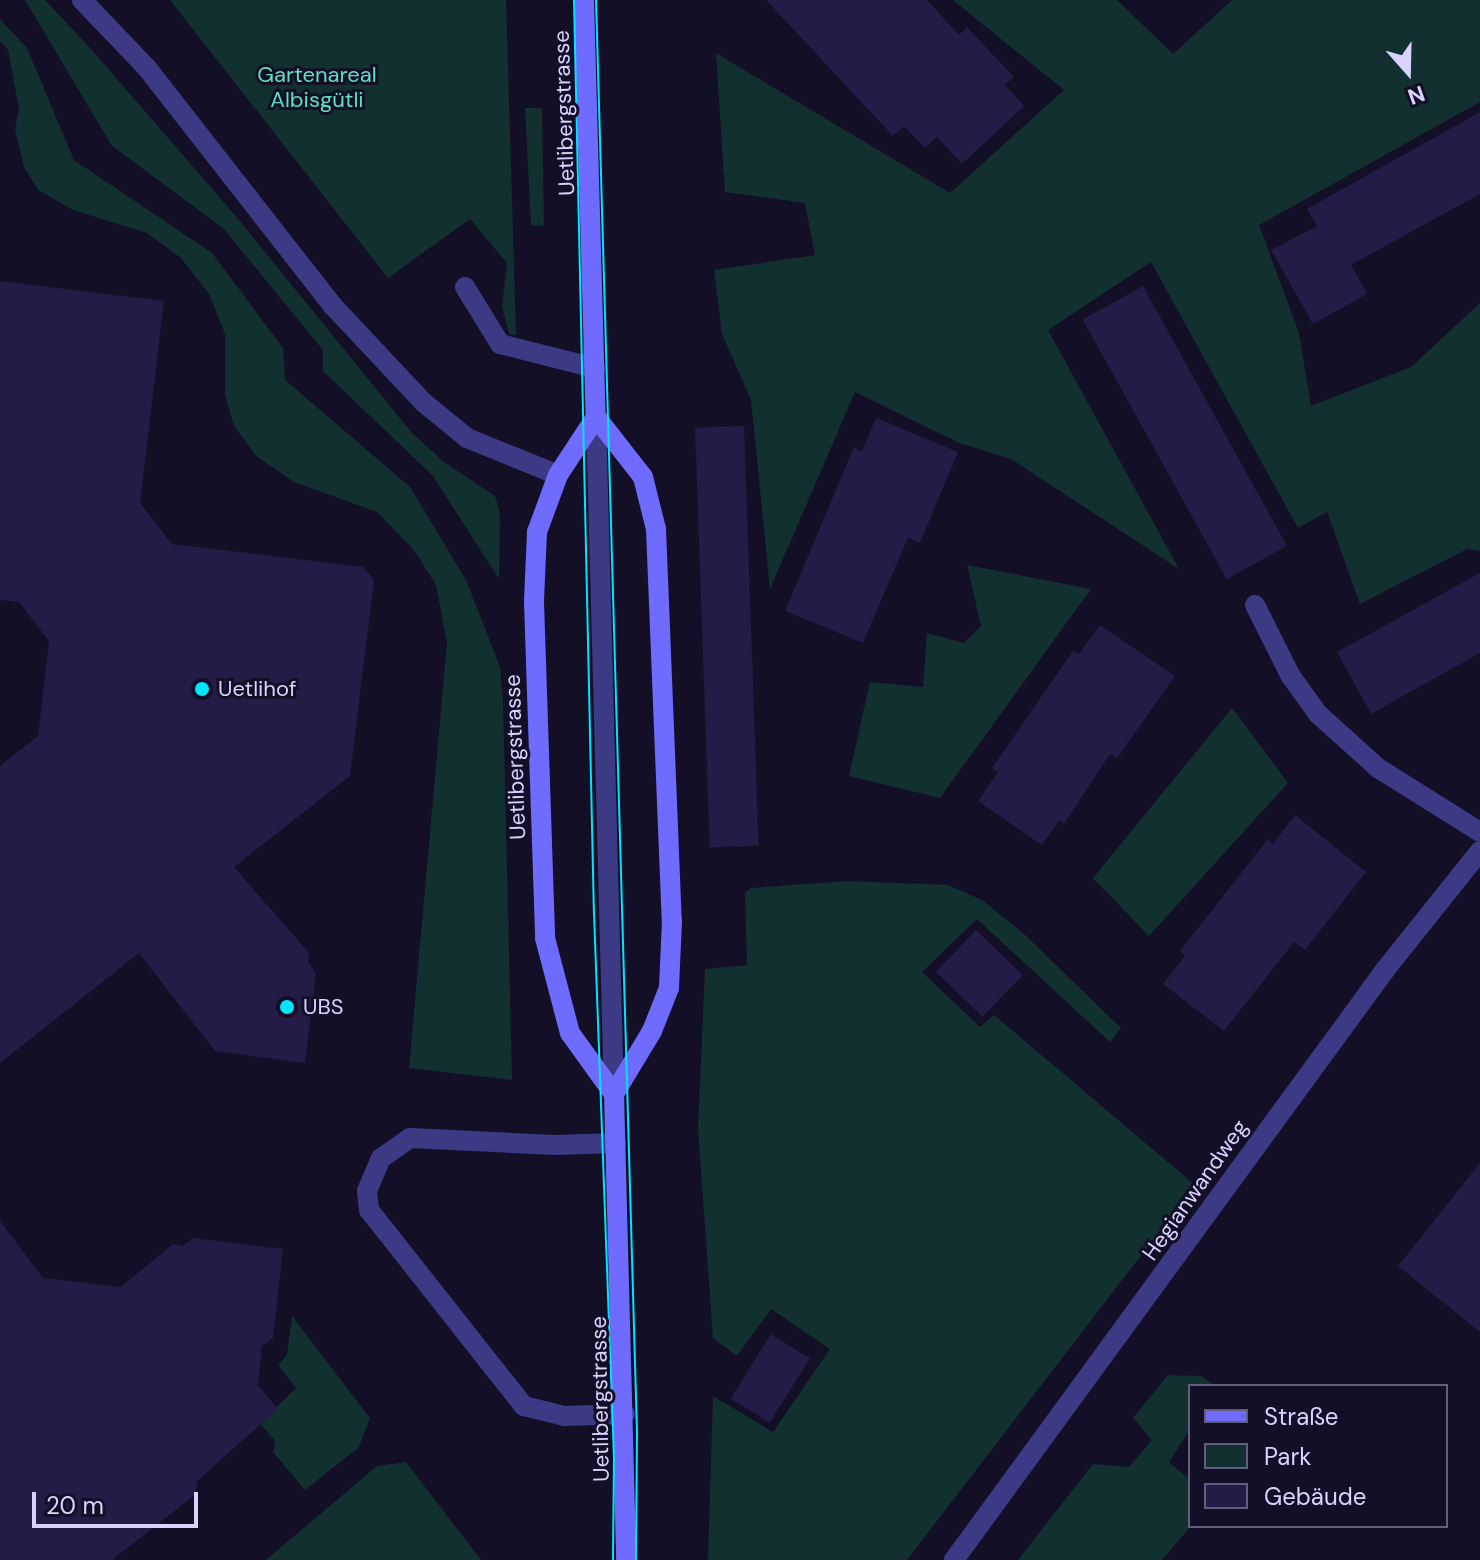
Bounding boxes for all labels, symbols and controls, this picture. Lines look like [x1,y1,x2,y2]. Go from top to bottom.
street label: Uetlibergstrasse [548,30,580,196]
north arrow [1368,32,1448,112]
park label: Gartenareal Albisgütli [257,61,377,112]
text: N [1404,79,1429,111]
street label: Uetlibergstrasse [499,674,531,840]
place label: Uetlihof [218,676,297,702]
marker: Uetlihof [193,680,211,698]
place label: UBS [303,994,343,1020]
marker: UBS [278,998,296,1016]
street label: Hegianwandweg [1137,1115,1253,1265]
street label: Uetlibergstrasse [585,1316,615,1482]
legend [1188,1384,1448,1528]
text: Straße [1264,1401,1338,1432]
text: Park [1264,1441,1311,1472]
scale bar [36,1476,202,1526]
text: Gebäude [1264,1481,1366,1512]
text: 20 m [46,1490,104,1521]

